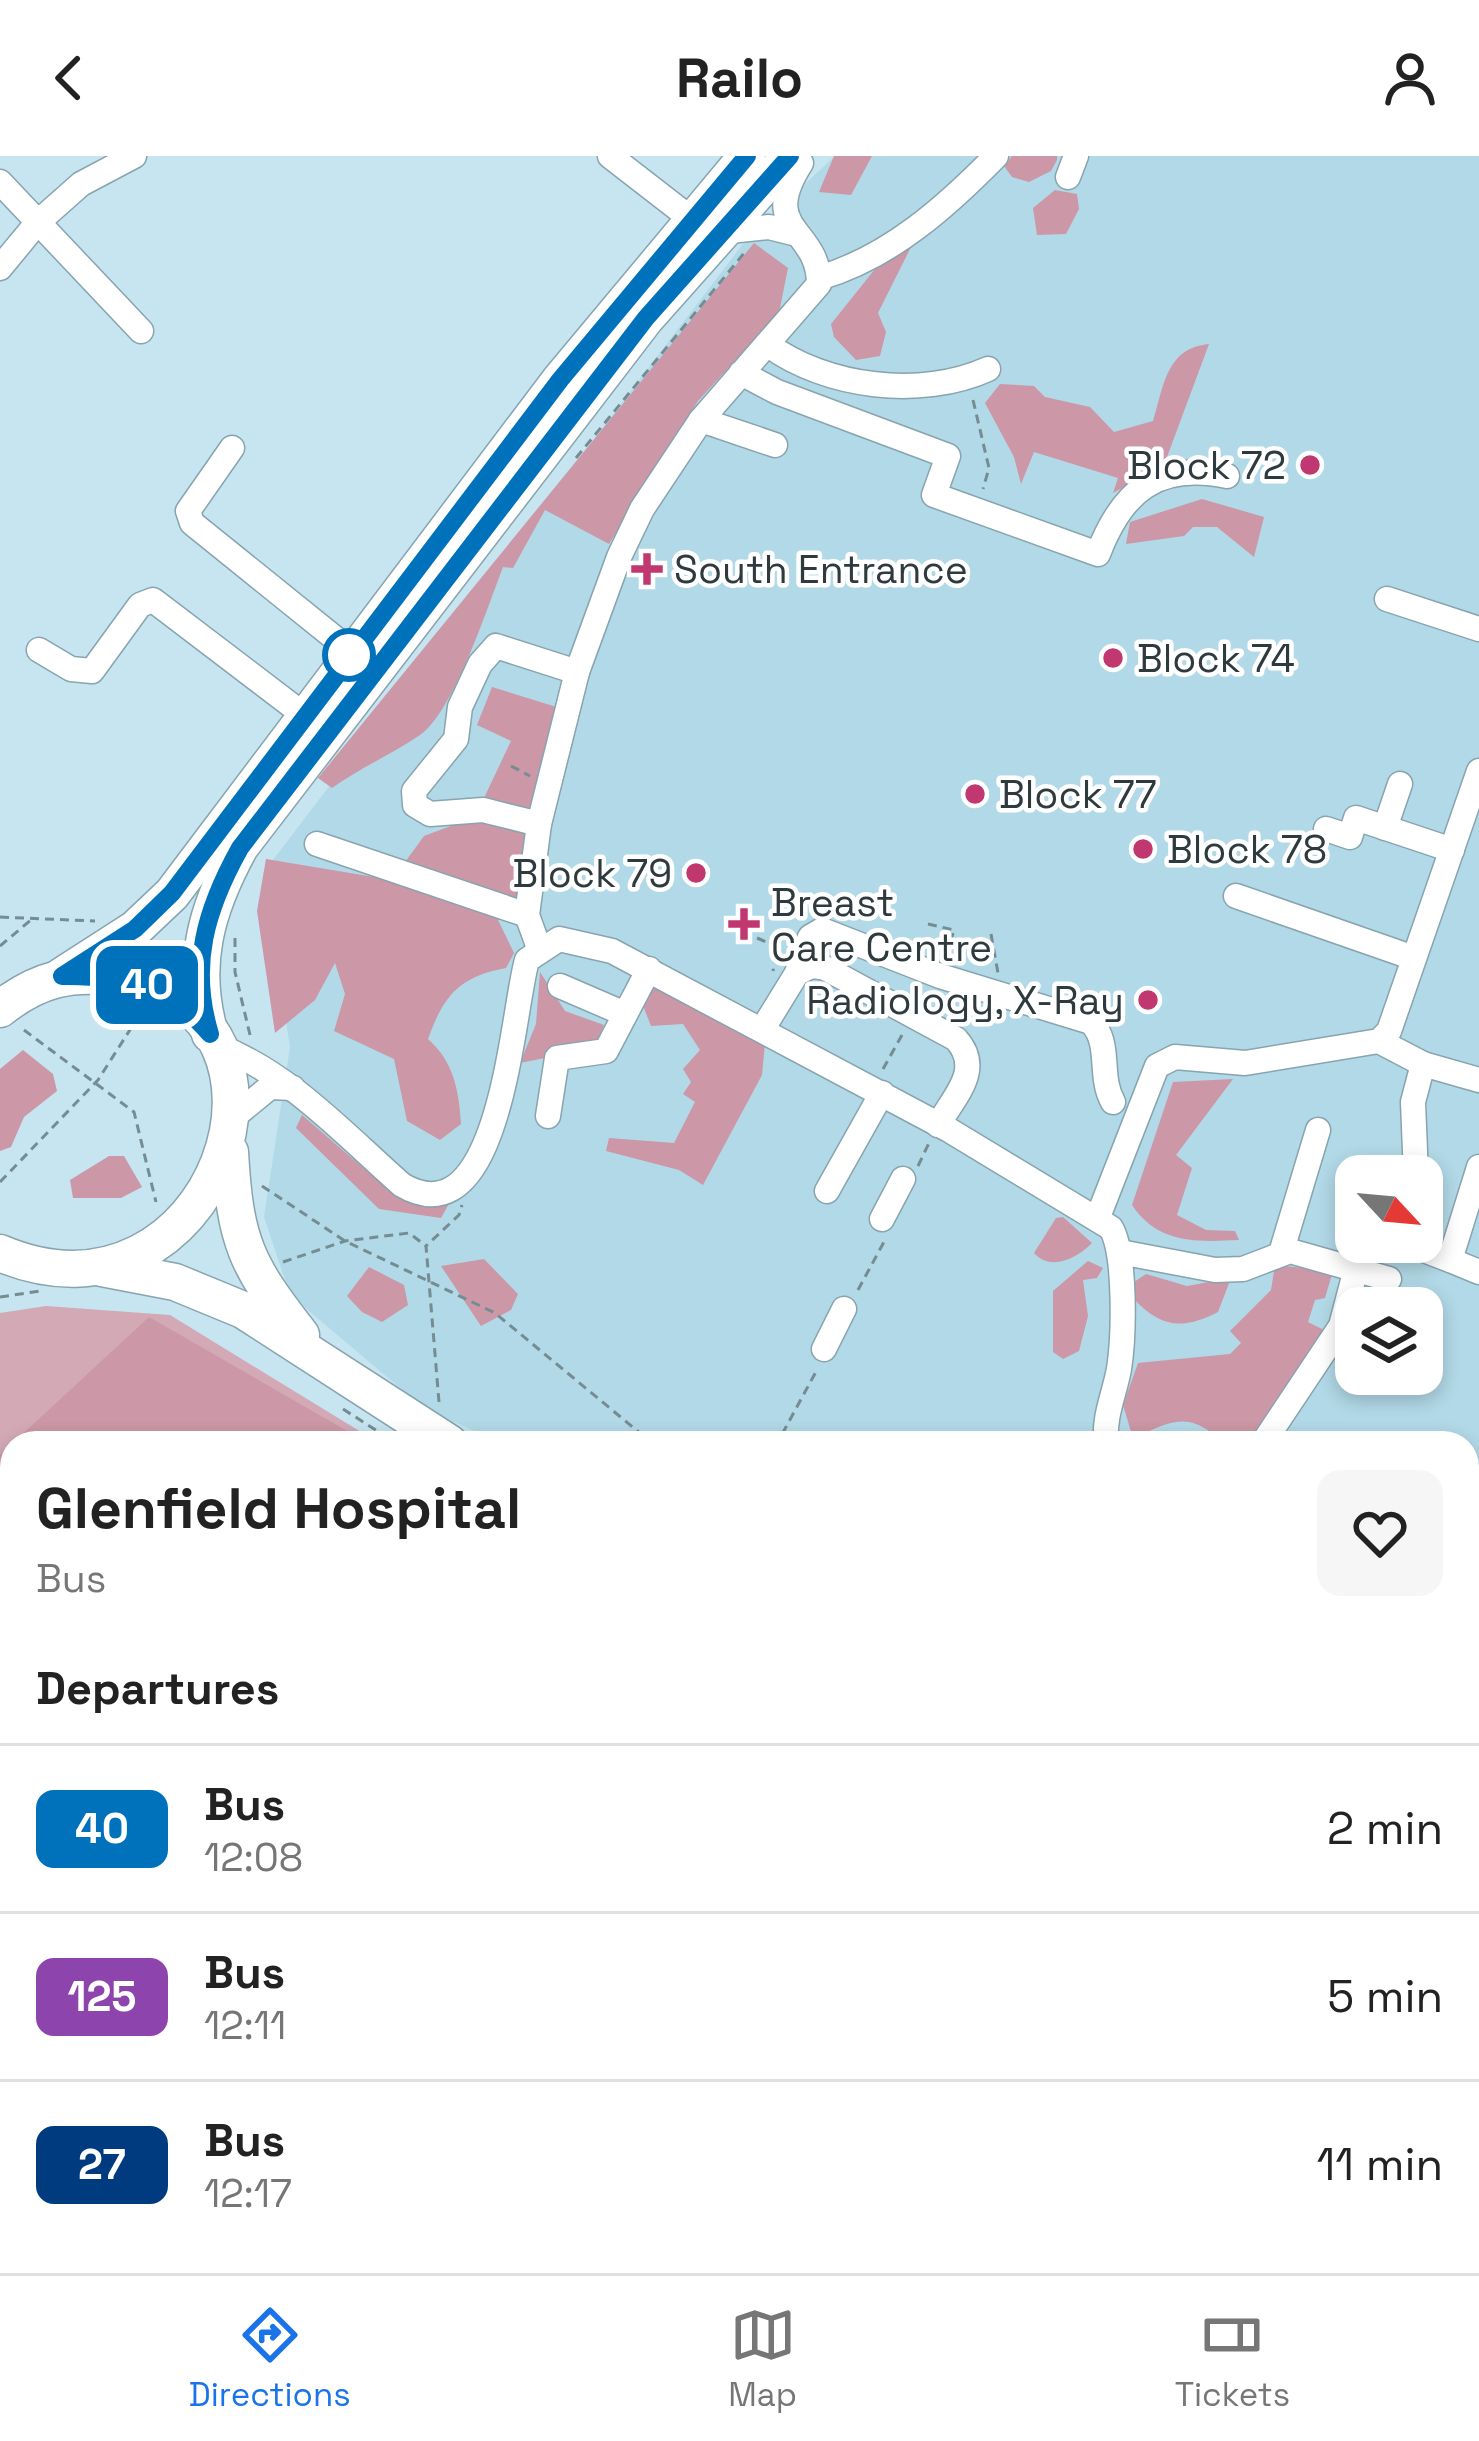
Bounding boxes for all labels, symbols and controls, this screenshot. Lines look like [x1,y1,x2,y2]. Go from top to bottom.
text: Railo [676,44,803,113]
icon: back [36,45,102,111]
icon: person [1377,45,1443,111]
place label: Block 72 [1127,441,1286,490]
marker: Block 72 [1297,452,1323,478]
place label: South Entrance [674,545,968,594]
marker: South Entrance [631,553,663,585]
unlabelled marker [324,630,374,680]
place label: Block 74 [1137,634,1295,683]
marker: Block 74 [1100,645,1126,671]
place label: Block 77 [999,770,1157,819]
marker: Block 77 [962,781,988,807]
place label: Block 78 [1167,825,1327,874]
marker: Block 78 [1130,836,1156,862]
place label: Block 79 [512,849,672,898]
marker: Block 79 [683,860,709,886]
place label: Breast Care Centre [771,878,992,972]
marker: Breast Care Centre [728,908,760,940]
line badge: 40 [93,946,201,1024]
text: 40 [120,958,174,1011]
place label: Radiology, X-Ray [806,976,1124,1025]
marker: Radiology, X-Ray [1135,987,1161,1013]
north arrow [1335,1155,1443,1263]
map controls [1335,1155,1443,1395]
button: layers [1335,1287,1443,1395]
button: heart [1317,1470,1443,1596]
text: Glenfield Hospital [36,1472,521,1545]
text: Bus [36,1554,106,1603]
text: Departures [36,1660,279,1717]
text: Bus [204,1776,285,1833]
text: 2 min [1327,1800,1443,1857]
text: 40 [75,1802,129,1855]
text: 12:08 [204,1833,303,1882]
text: Bus [204,1944,285,2001]
text: 5 min [1327,1968,1443,2025]
text: 125 [67,1970,137,2023]
text: 12:11 [204,2001,286,2050]
text: Bus [204,2112,285,2169]
text: 11 min [1317,2136,1443,2193]
text: 27 [78,2138,126,2191]
text: 12:17 [204,2169,292,2218]
tab: Directions [189,2302,351,2416]
tab: Map [728,2302,797,2416]
tab: Tickets [1175,2302,1290,2416]

